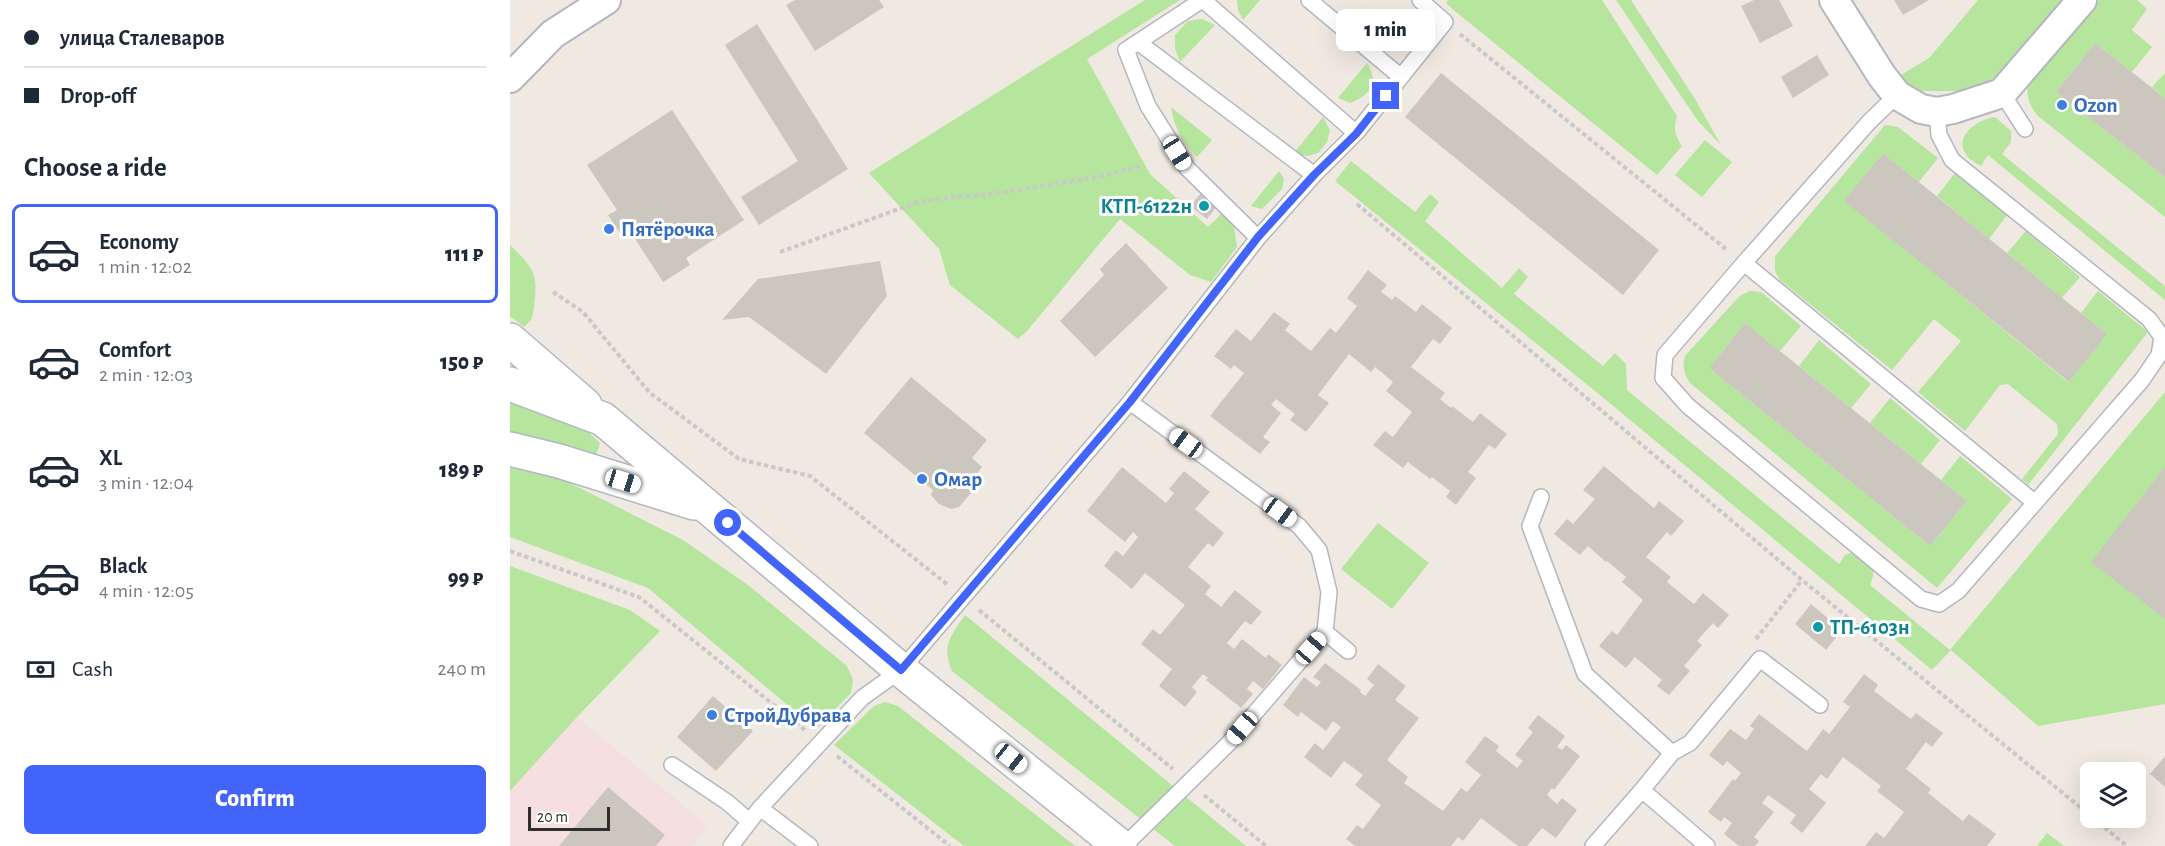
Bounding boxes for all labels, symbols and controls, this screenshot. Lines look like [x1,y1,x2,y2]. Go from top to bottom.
callout: 1 min [1336,9,1436,51]
text: 1 min [1364,20,1407,40]
text: улица Сталеваров [60,27,225,49]
route end [1372,82,1399,109]
text: Drop-off [60,85,136,107]
place label: Ozon [2074,95,2118,116]
marker: Ozon [2055,98,2069,112]
car [1160,133,1194,173]
text: Choose a ride [24,154,167,181]
place label: КТП-6122н [1100,196,1192,217]
marker: КТП-6122н [1197,199,1211,213]
place label: Пятёрочка [621,219,715,240]
marker: Пятёрочка [602,222,616,236]
icon: car [27,227,81,281]
text: Economy [99,231,179,253]
text: 111 ₽ [445,243,483,265]
text: 1 min · 12:02 [99,257,192,277]
icon: car [27,335,81,389]
text: Comfort [99,339,171,361]
text: 150 ₽ [440,351,483,373]
text: 2 min · 12:03 [99,365,193,385]
car [1166,425,1206,461]
icon: car [27,443,81,497]
text: XL [99,447,122,469]
text: 189 ₽ [439,459,483,481]
car [603,467,643,495]
place label: Омар [934,469,982,490]
marker: Омар [915,472,929,486]
text: 3 min · 12:04 [99,473,194,493]
car [1260,494,1300,530]
route start [714,509,741,536]
icon: car [27,551,81,605]
text: Black [99,555,147,577]
text: 99 ₽ [448,567,483,589]
text: 4 min · 12:05 [99,581,194,601]
place label: ТП-6103н [1830,617,1910,638]
marker: ТП-6103н [1811,620,1825,634]
car [1292,629,1330,667]
icon: cash [24,653,57,686]
text: Cash [72,658,113,680]
text: 240 m [437,659,486,679]
place label: СтройДубрава [724,705,851,726]
marker: СтройДубрава [705,708,719,722]
car [1223,709,1261,747]
car [991,740,1031,776]
map controls [2080,762,2146,828]
button: layers [2080,762,2146,828]
button: Confirm [24,765,486,834]
scale bar [528,804,610,832]
text: 20 m [537,809,568,825]

